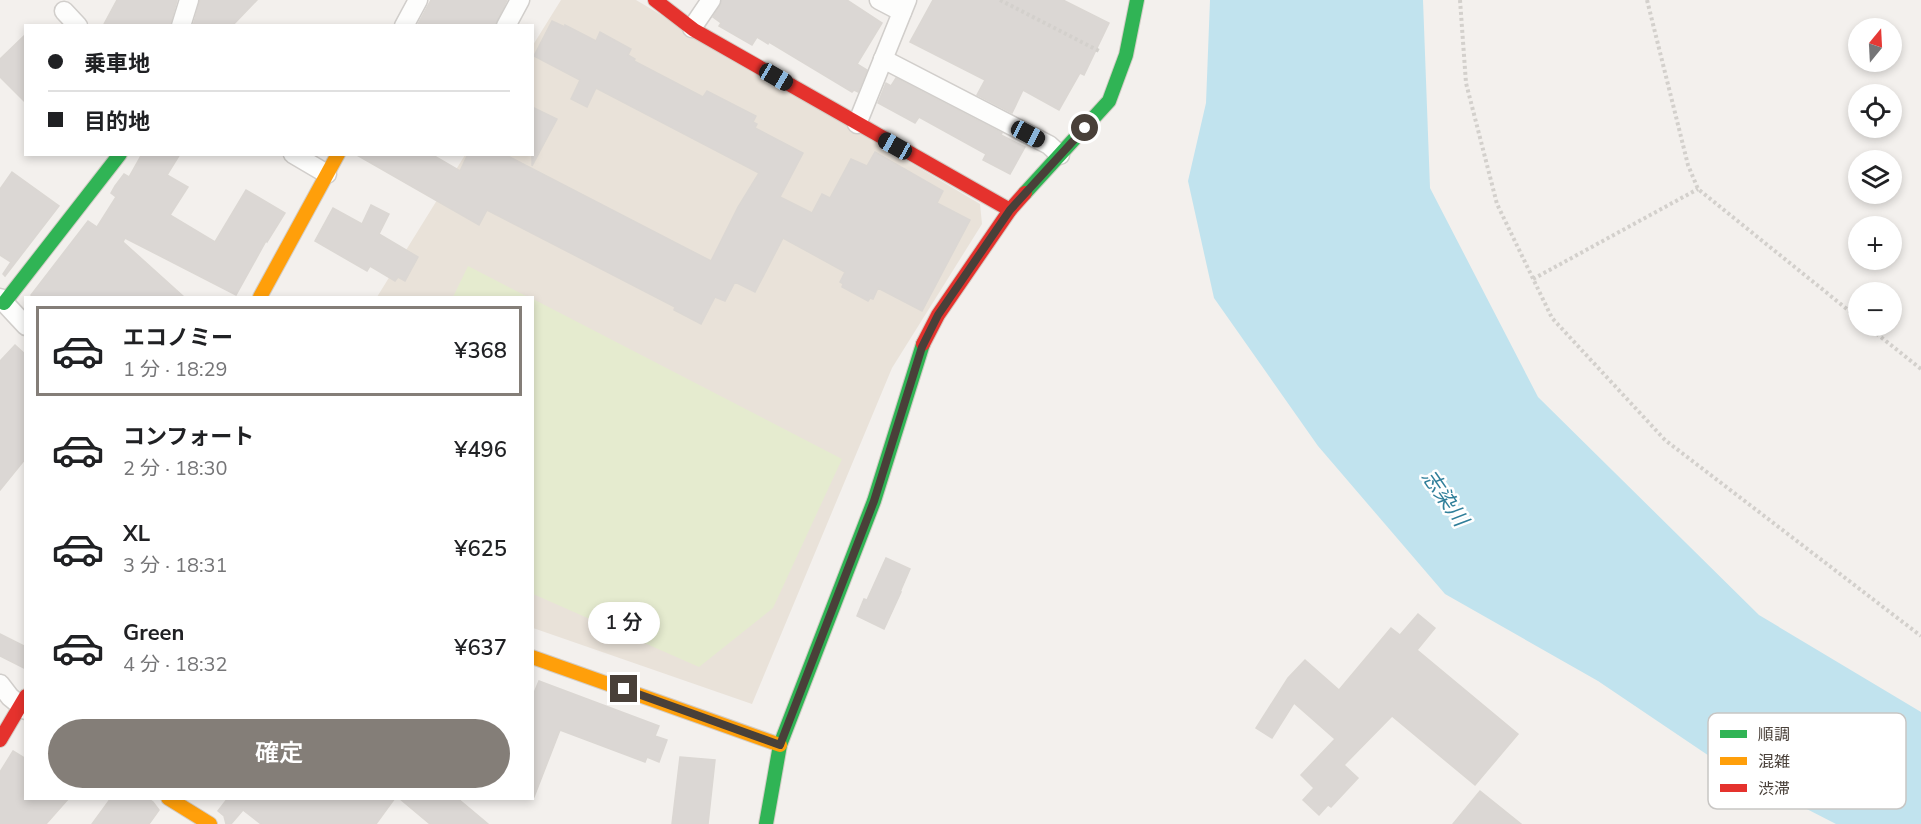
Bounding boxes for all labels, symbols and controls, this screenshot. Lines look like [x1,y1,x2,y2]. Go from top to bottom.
north arrow [1848,18,1902,72]
map controls [1848,18,1902,336]
text: 乗車地 [84,49,150,79]
car [756,60,796,94]
button: locate [1848,84,1902,138]
text: 目的地 [84,107,150,137]
route start [1071,114,1098,141]
car [1008,118,1048,150]
car [875,129,915,163]
button: layers [1848,150,1902,204]
button: + [1848,216,1902,270]
button: − [1848,282,1902,336]
text: エコノミー [123,323,233,353]
icon: car [51,324,105,378]
text: ¥368 [454,336,507,366]
text: 1 分 · 18:29 [123,356,228,383]
text: コンフォート [123,422,254,452]
icon: car [51,423,105,477]
text: ¥496 [454,435,507,465]
text: 2 分 · 18:30 [123,455,228,482]
water label: 志染川 [1415,464,1476,533]
text: XL [123,519,150,549]
icon: car [51,522,105,576]
text: ¥625 [454,534,507,564]
text: 3 分 · 18:31 [123,552,228,579]
callout: 1 分 [588,602,660,644]
text: 1 分 [605,609,643,636]
text: Green [123,618,184,648]
icon: car [51,621,105,675]
text: ¥637 [454,633,507,663]
text: 4 分 · 18:32 [123,651,228,678]
route end [610,675,637,702]
legend [1708,713,1906,809]
button: 確定 [48,719,510,788]
text: 順調 [1758,724,1790,746]
text: 混雑 [1758,751,1790,773]
text: 渋滞 [1758,778,1790,800]

